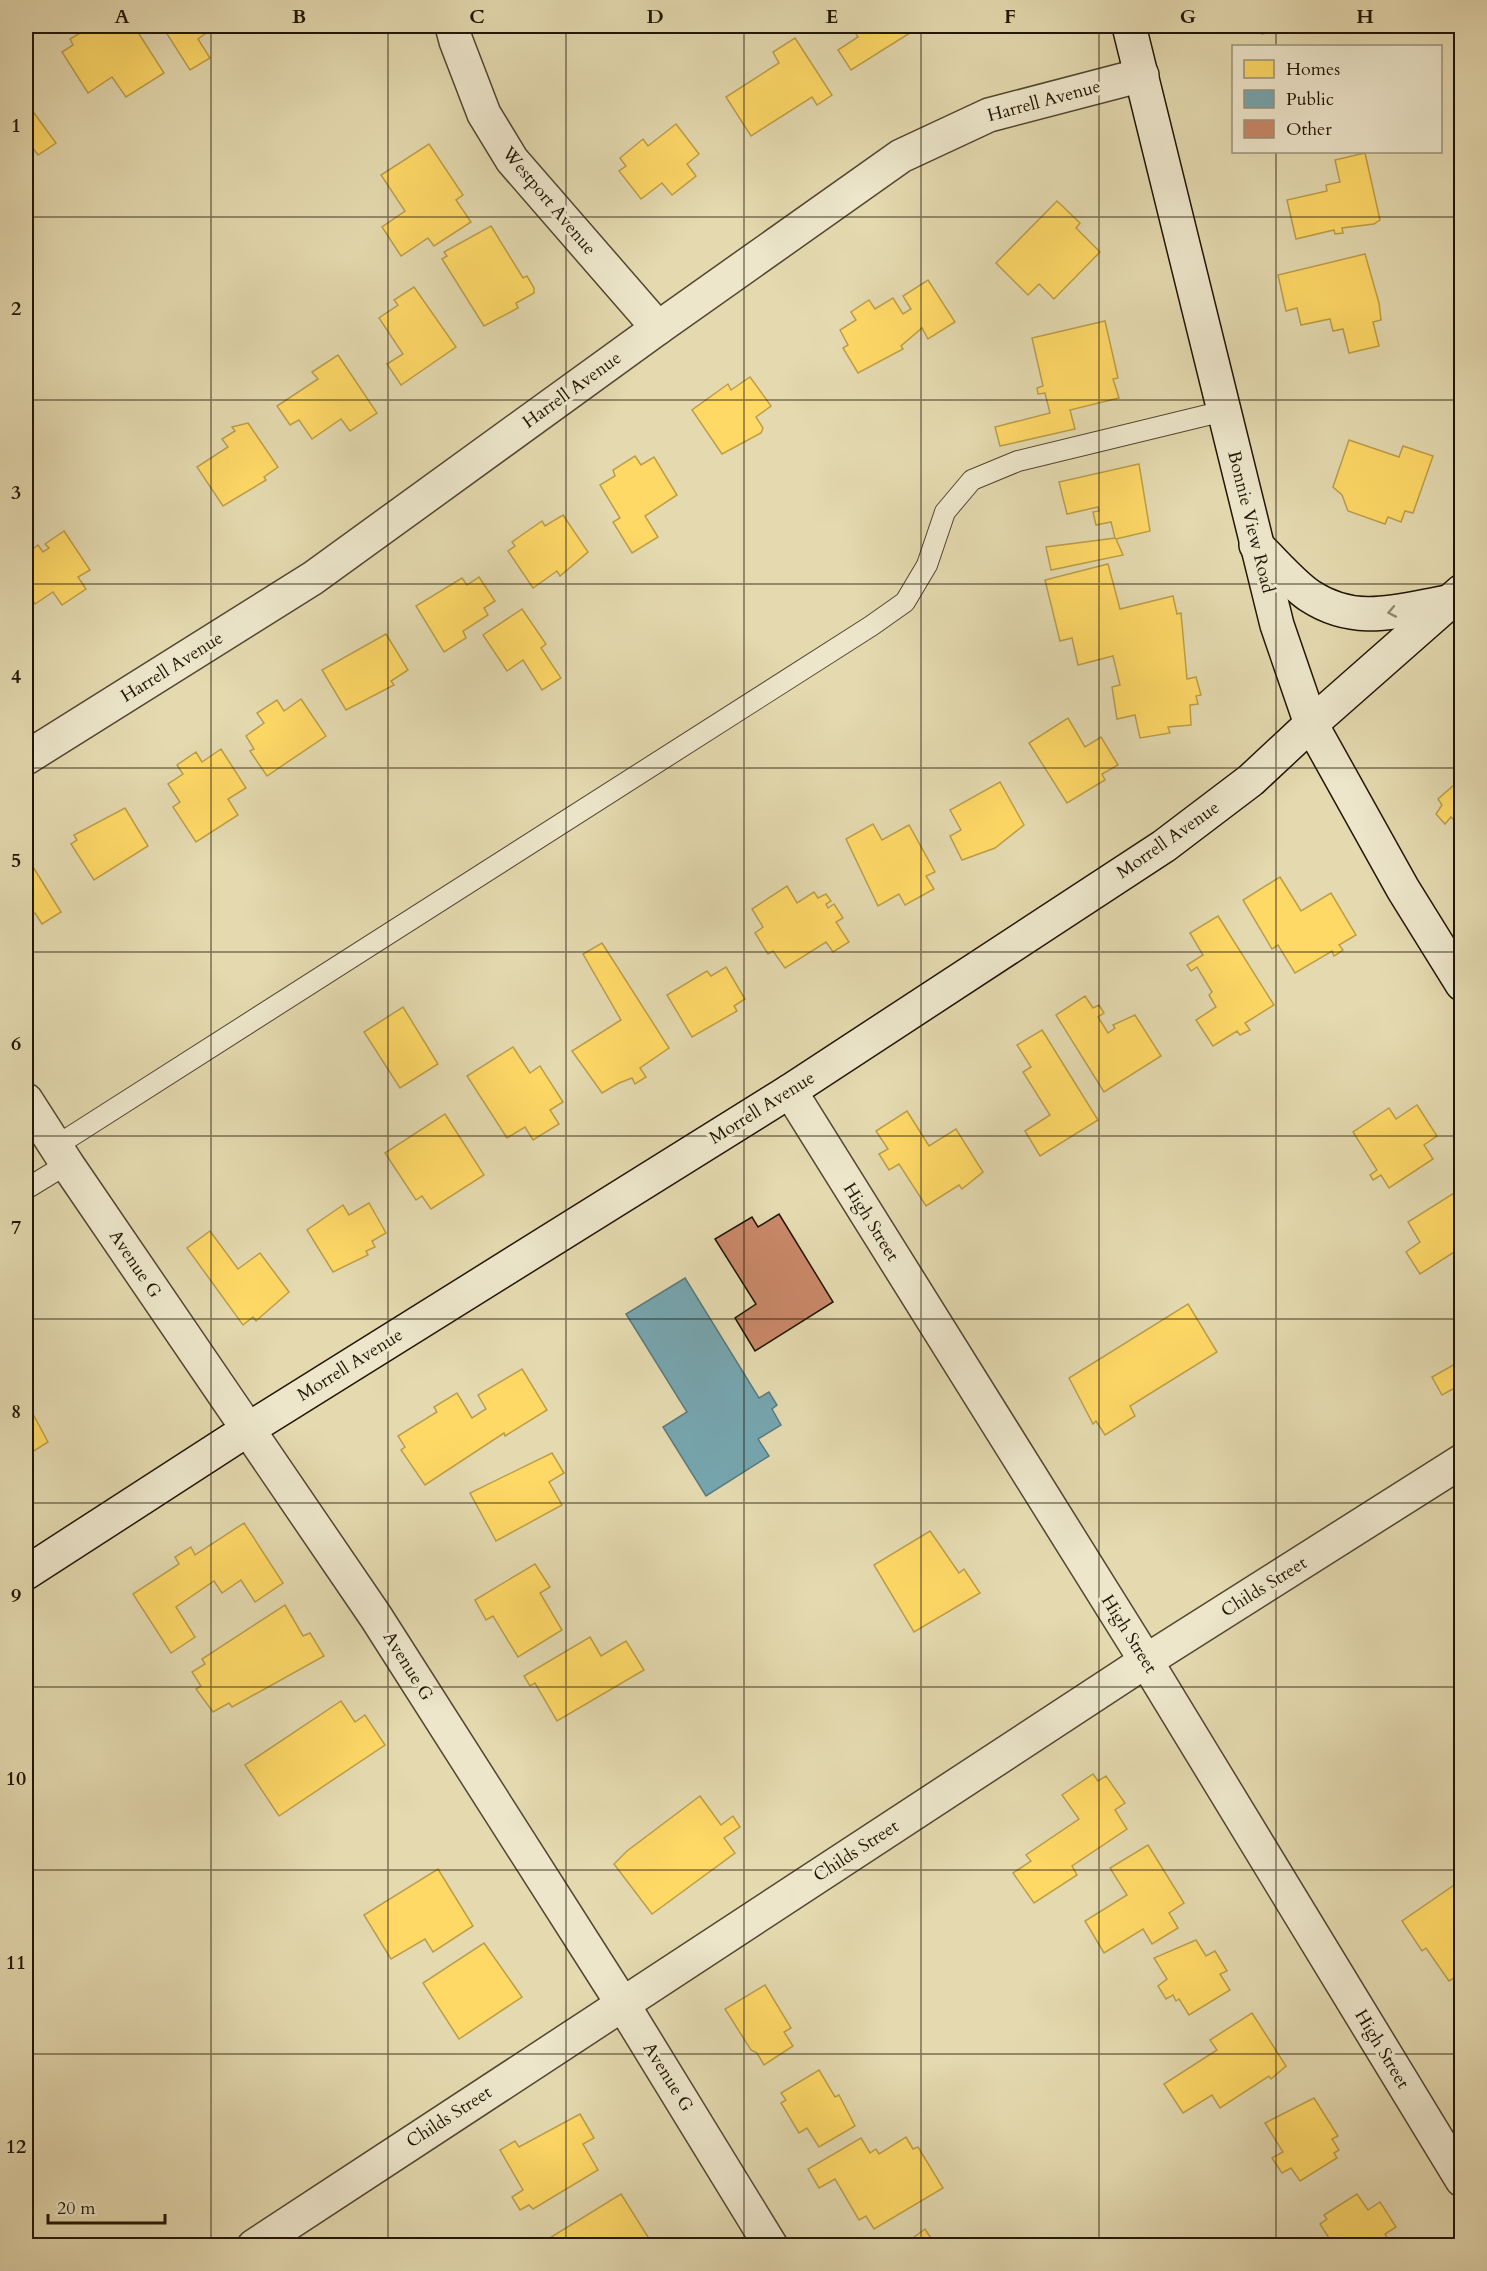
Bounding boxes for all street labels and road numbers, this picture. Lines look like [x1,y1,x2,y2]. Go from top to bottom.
street label: Harrell Avenue [984,74,1104,128]
street label: Westport Avenue [496,141,602,261]
street label: Harrell Avenue [518,346,626,434]
street label: Bonnie View Road [1221,448,1281,596]
street label: Harrell Avenue [116,626,228,708]
street label: Morrell Avenue [1112,795,1224,885]
street label: Morrell Avenue [704,1066,820,1150]
street label: High Street [837,1178,905,1266]
street label: Avenue G [103,1225,167,1303]
street label: Morrell Avenue [292,1323,408,1407]
street label: Childs Street [1216,1551,1312,1623]
street label: High Street [1095,1590,1163,1678]
street label: Avenue G [377,1627,439,1705]
street label: Childs Street [809,1814,904,1888]
street label: High Street [1349,2005,1416,2094]
street label: Avenue G [637,2038,699,2116]
street label: Childs Street [402,2080,497,2154]

